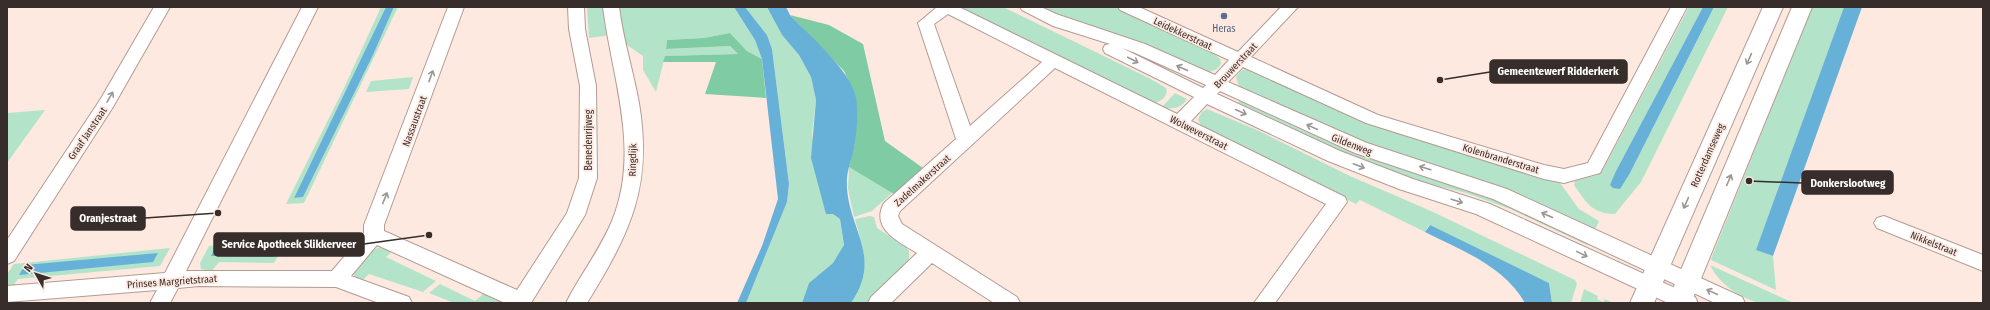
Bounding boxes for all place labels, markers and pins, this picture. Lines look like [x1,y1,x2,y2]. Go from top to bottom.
marker: Heras [1219,11,1229,21]
place label: Heras [1212,23,1236,35]
callout: Gemeentewerf Ridderkerk [1490,60,1627,83]
callout: Donkerslootweg [1802,171,1893,194]
callout: Oranjestraat [71,207,145,230]
callout: Service Apotheek Slikkerveer [214,233,364,256]

